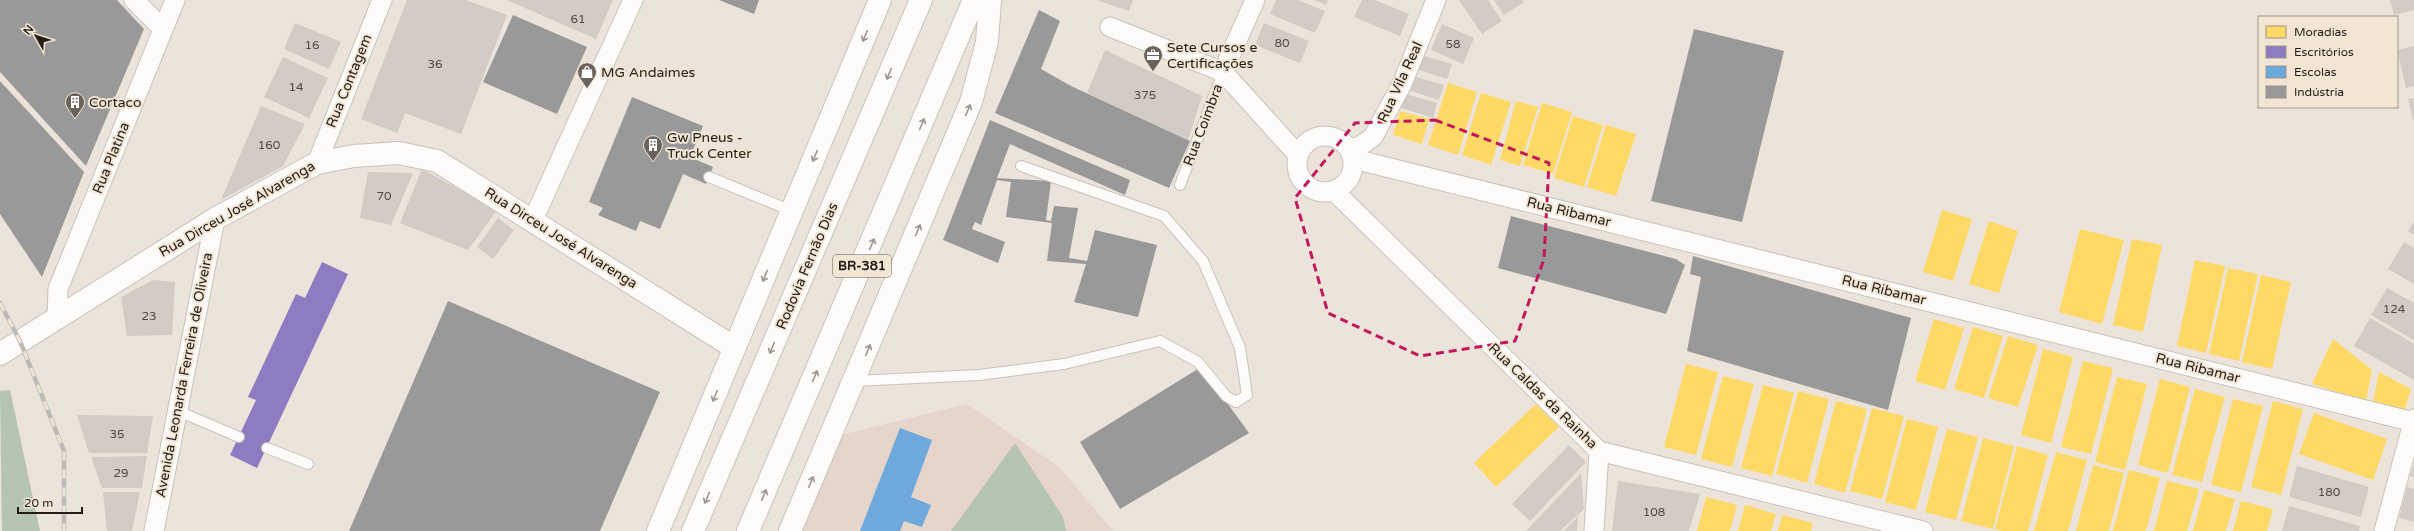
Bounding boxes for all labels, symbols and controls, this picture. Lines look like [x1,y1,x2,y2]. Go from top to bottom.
house number: 61 [570,12,586,26]
north arrow [16,16,56,56]
legend [2258,16,2398,108]
text: N [21,22,36,38]
text: Moradias [2294,25,2347,39]
one-way arrow [860,30,868,42]
street label: Rua Contagem [323,32,375,130]
house number: 80 [1274,36,1290,50]
house number: 58 [1445,37,1461,51]
house number: 16 [304,38,320,52]
place label: Sete Cursos e Certificações [1167,39,1257,72]
street label: Rua Vila Real [1374,39,1426,125]
office icon: Sete Cursos e Certificações [1142,44,1164,72]
text: Escritórios [2294,45,2354,59]
house number: 36 [427,57,443,71]
shop icon: MG Andaimes [576,61,598,89]
place label: MG Andaimes [601,64,696,81]
text: Escolas [2294,65,2337,79]
one-way arrow [885,68,892,80]
house number: 14 [288,80,304,94]
street label: Rua Coimbra [1180,82,1226,168]
text: Indústria [2294,85,2344,99]
house number: 375 [1134,88,1156,102]
building icon: Cortaco [64,91,86,119]
place label: Cortaco [89,94,142,111]
one-way arrow [964,104,972,116]
one-way arrow [919,118,926,130]
street label: Rua Platina [89,120,133,196]
place label: Gw Pneus - Truck Center [667,129,752,162]
building icon: Gw Pneus - Truck Center [642,134,664,162]
house number: 160 [258,138,281,152]
one-way arrow [811,150,818,162]
street label: Rua Dirceu José Alvarenga [156,157,318,261]
street label: Rua Dirceu José Alvarenga [481,184,641,292]
house number: 70 [376,189,392,203]
street label: Rua Ribamar [1525,193,1614,231]
street label: Rodovia Fernão Dias [773,200,842,332]
one-way arrow [914,224,922,236]
one-way arrow [869,238,876,250]
street label: Avenida Leonarda Ferreira de Oliveira [152,251,216,499]
road number: BR-381 [833,255,891,277]
one-way arrow [761,270,769,282]
street label: Rua Ribamar [1840,271,1929,309]
house number: 124 [2383,302,2406,316]
house number: 23 [141,309,157,323]
street label: Rua Caldas da Rainha [1485,340,1601,452]
one-way arrow [767,342,775,354]
one-way arrow [864,344,872,356]
street label: Rua Ribamar [2154,349,2243,387]
one-way arrow [812,370,819,382]
one-way arrow [711,390,718,402]
house number: 35 [109,427,125,441]
house number: 29 [113,466,129,480]
one-way arrow [808,477,815,489]
house number: 180 [2318,485,2341,499]
scale bar [18,489,82,515]
one-way arrow [760,490,768,502]
one-way arrow [703,492,710,504]
text: 20 m [24,496,53,510]
house number: 108 [1643,505,1665,519]

